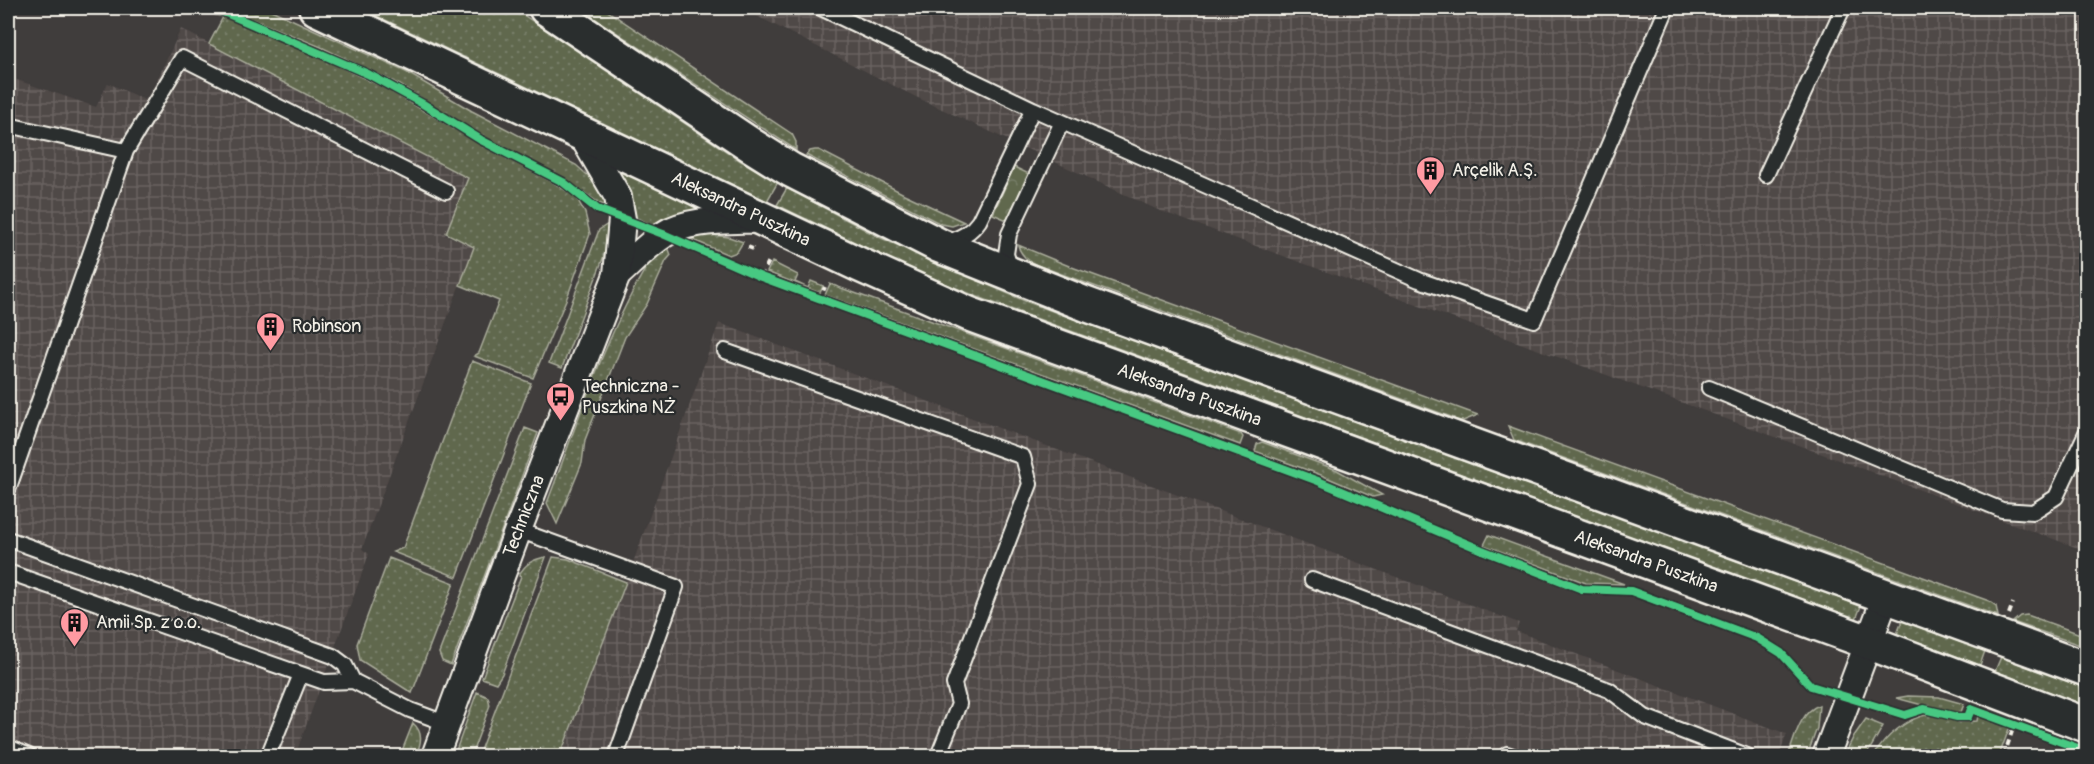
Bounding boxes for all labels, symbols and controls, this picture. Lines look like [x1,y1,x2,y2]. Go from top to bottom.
building icon: Arçelik A.Ş. [1415,154,1447,196]
place label: Arçelik A.Ş. [1452,159,1537,182]
street label: Aleksandra Puszkina [667,166,814,252]
building icon: Robinson [255,310,287,352]
place label: Robinson [292,315,362,338]
street label: Aleksandra Puszkina [1114,358,1265,432]
place label: Techniczna - Puszkina NŻ [582,375,679,419]
bus stop icon: Techniczna - Puszkina NŻ [545,380,577,422]
street label: Techniczna [498,472,550,560]
street label: Aleksandra Puszkina [1571,525,1721,598]
building icon: Amii Sp. z o.o. [59,606,91,648]
place label: Amii Sp. z o.o. [96,611,201,634]

